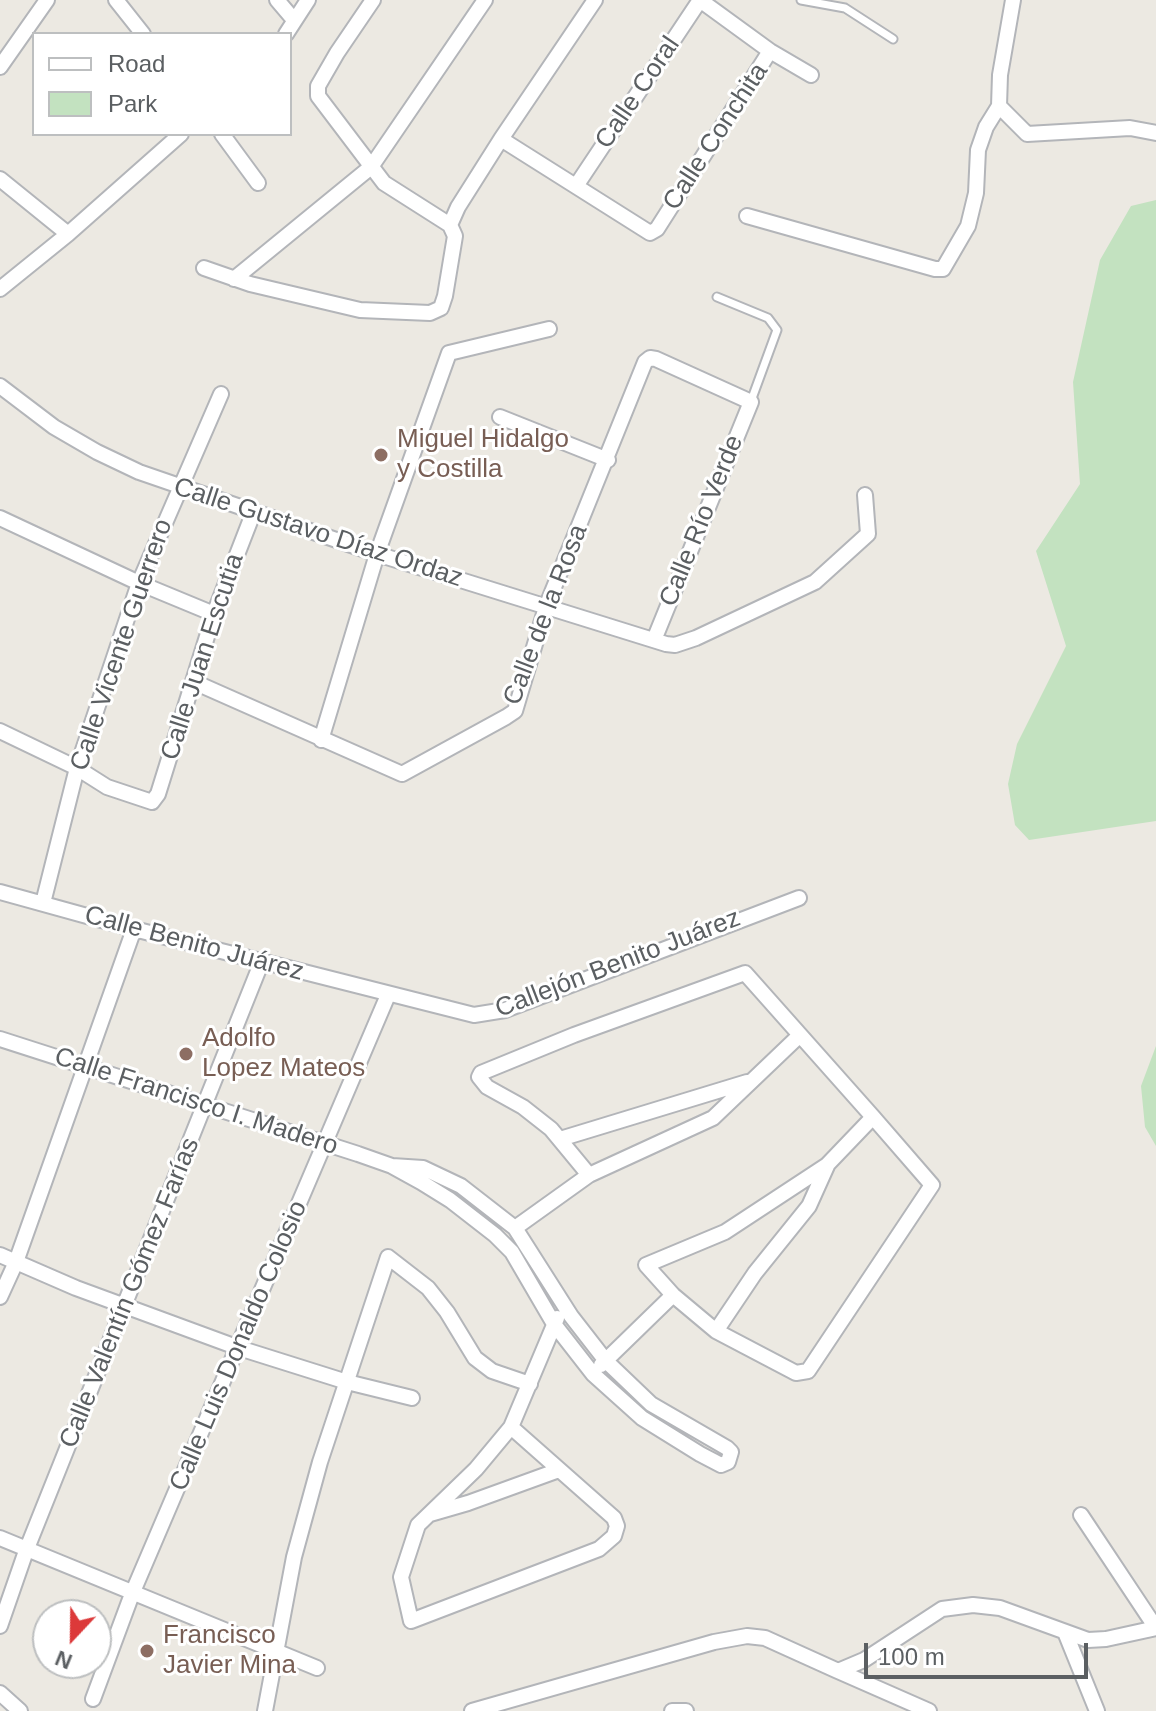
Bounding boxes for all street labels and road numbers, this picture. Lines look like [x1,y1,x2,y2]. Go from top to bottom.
street label: Calle Coral [589,31,687,155]
street label: Calle Conchita [657,58,775,216]
street label: Calle Río Verde [653,431,751,611]
street label: Calle Gustavo Díaz Ordaz [170,472,466,594]
street label: Calle Vicente Guerrero [64,515,180,775]
street label: Calle de la Rosa [497,520,595,710]
street label: Calle Juan Escutia [155,550,251,764]
street label: Calle Benito Juárez [81,900,307,988]
street label: Callejón Benito Juárez [491,903,745,1025]
street label: Calle Francisco I. Madero [50,1041,342,1163]
street label: Calle Valentín Gómez Farías [53,1133,207,1453]
street label: Calle Luis Donaldo Colosio [164,1196,314,1496]

